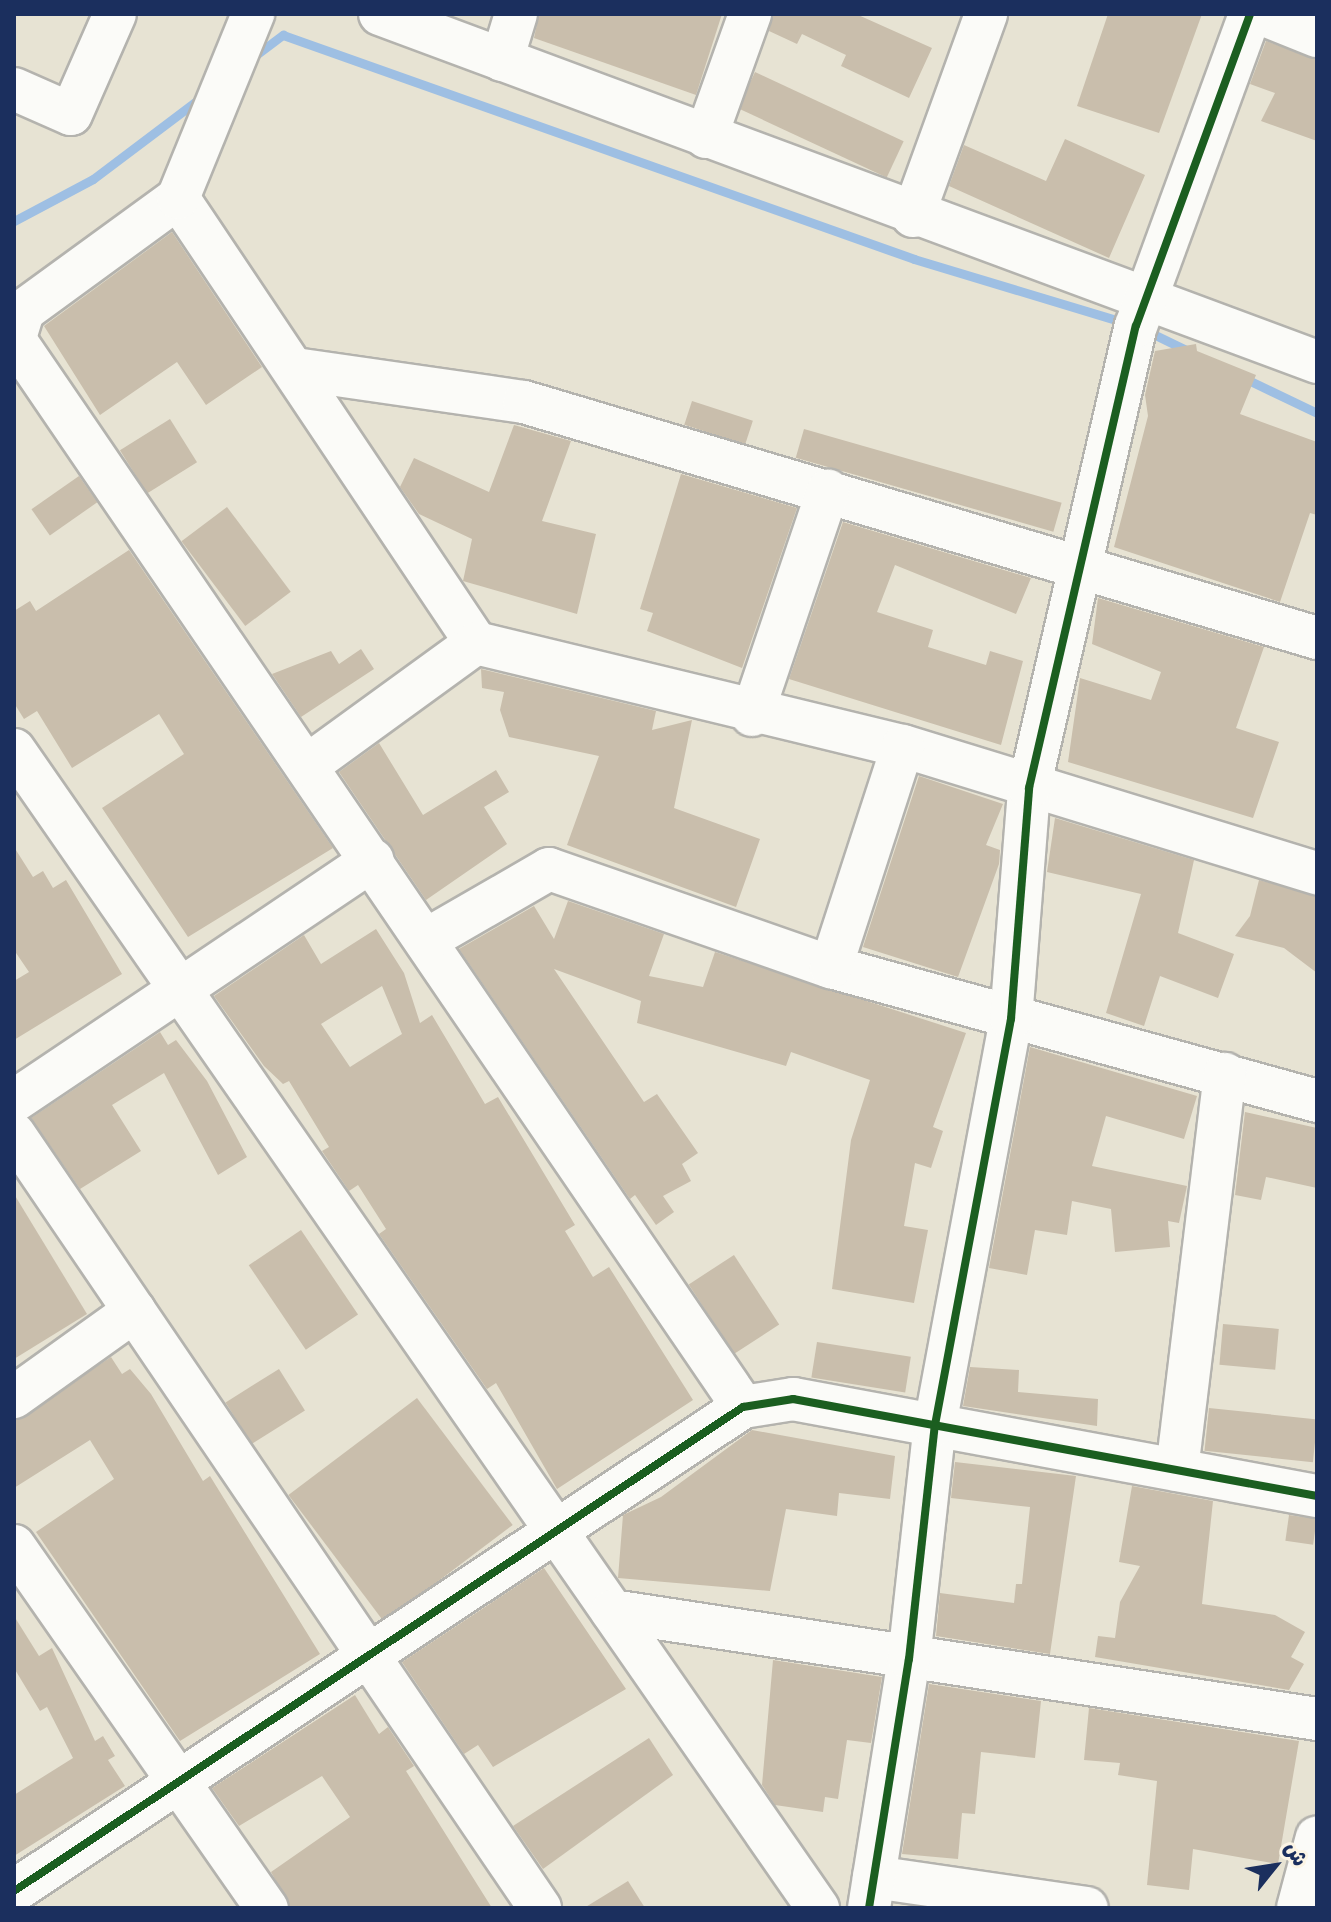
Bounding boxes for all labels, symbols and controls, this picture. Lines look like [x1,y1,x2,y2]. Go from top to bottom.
north arrow [1235,1826,1315,1906]
text: ش [1278,1837,1314,1871]

